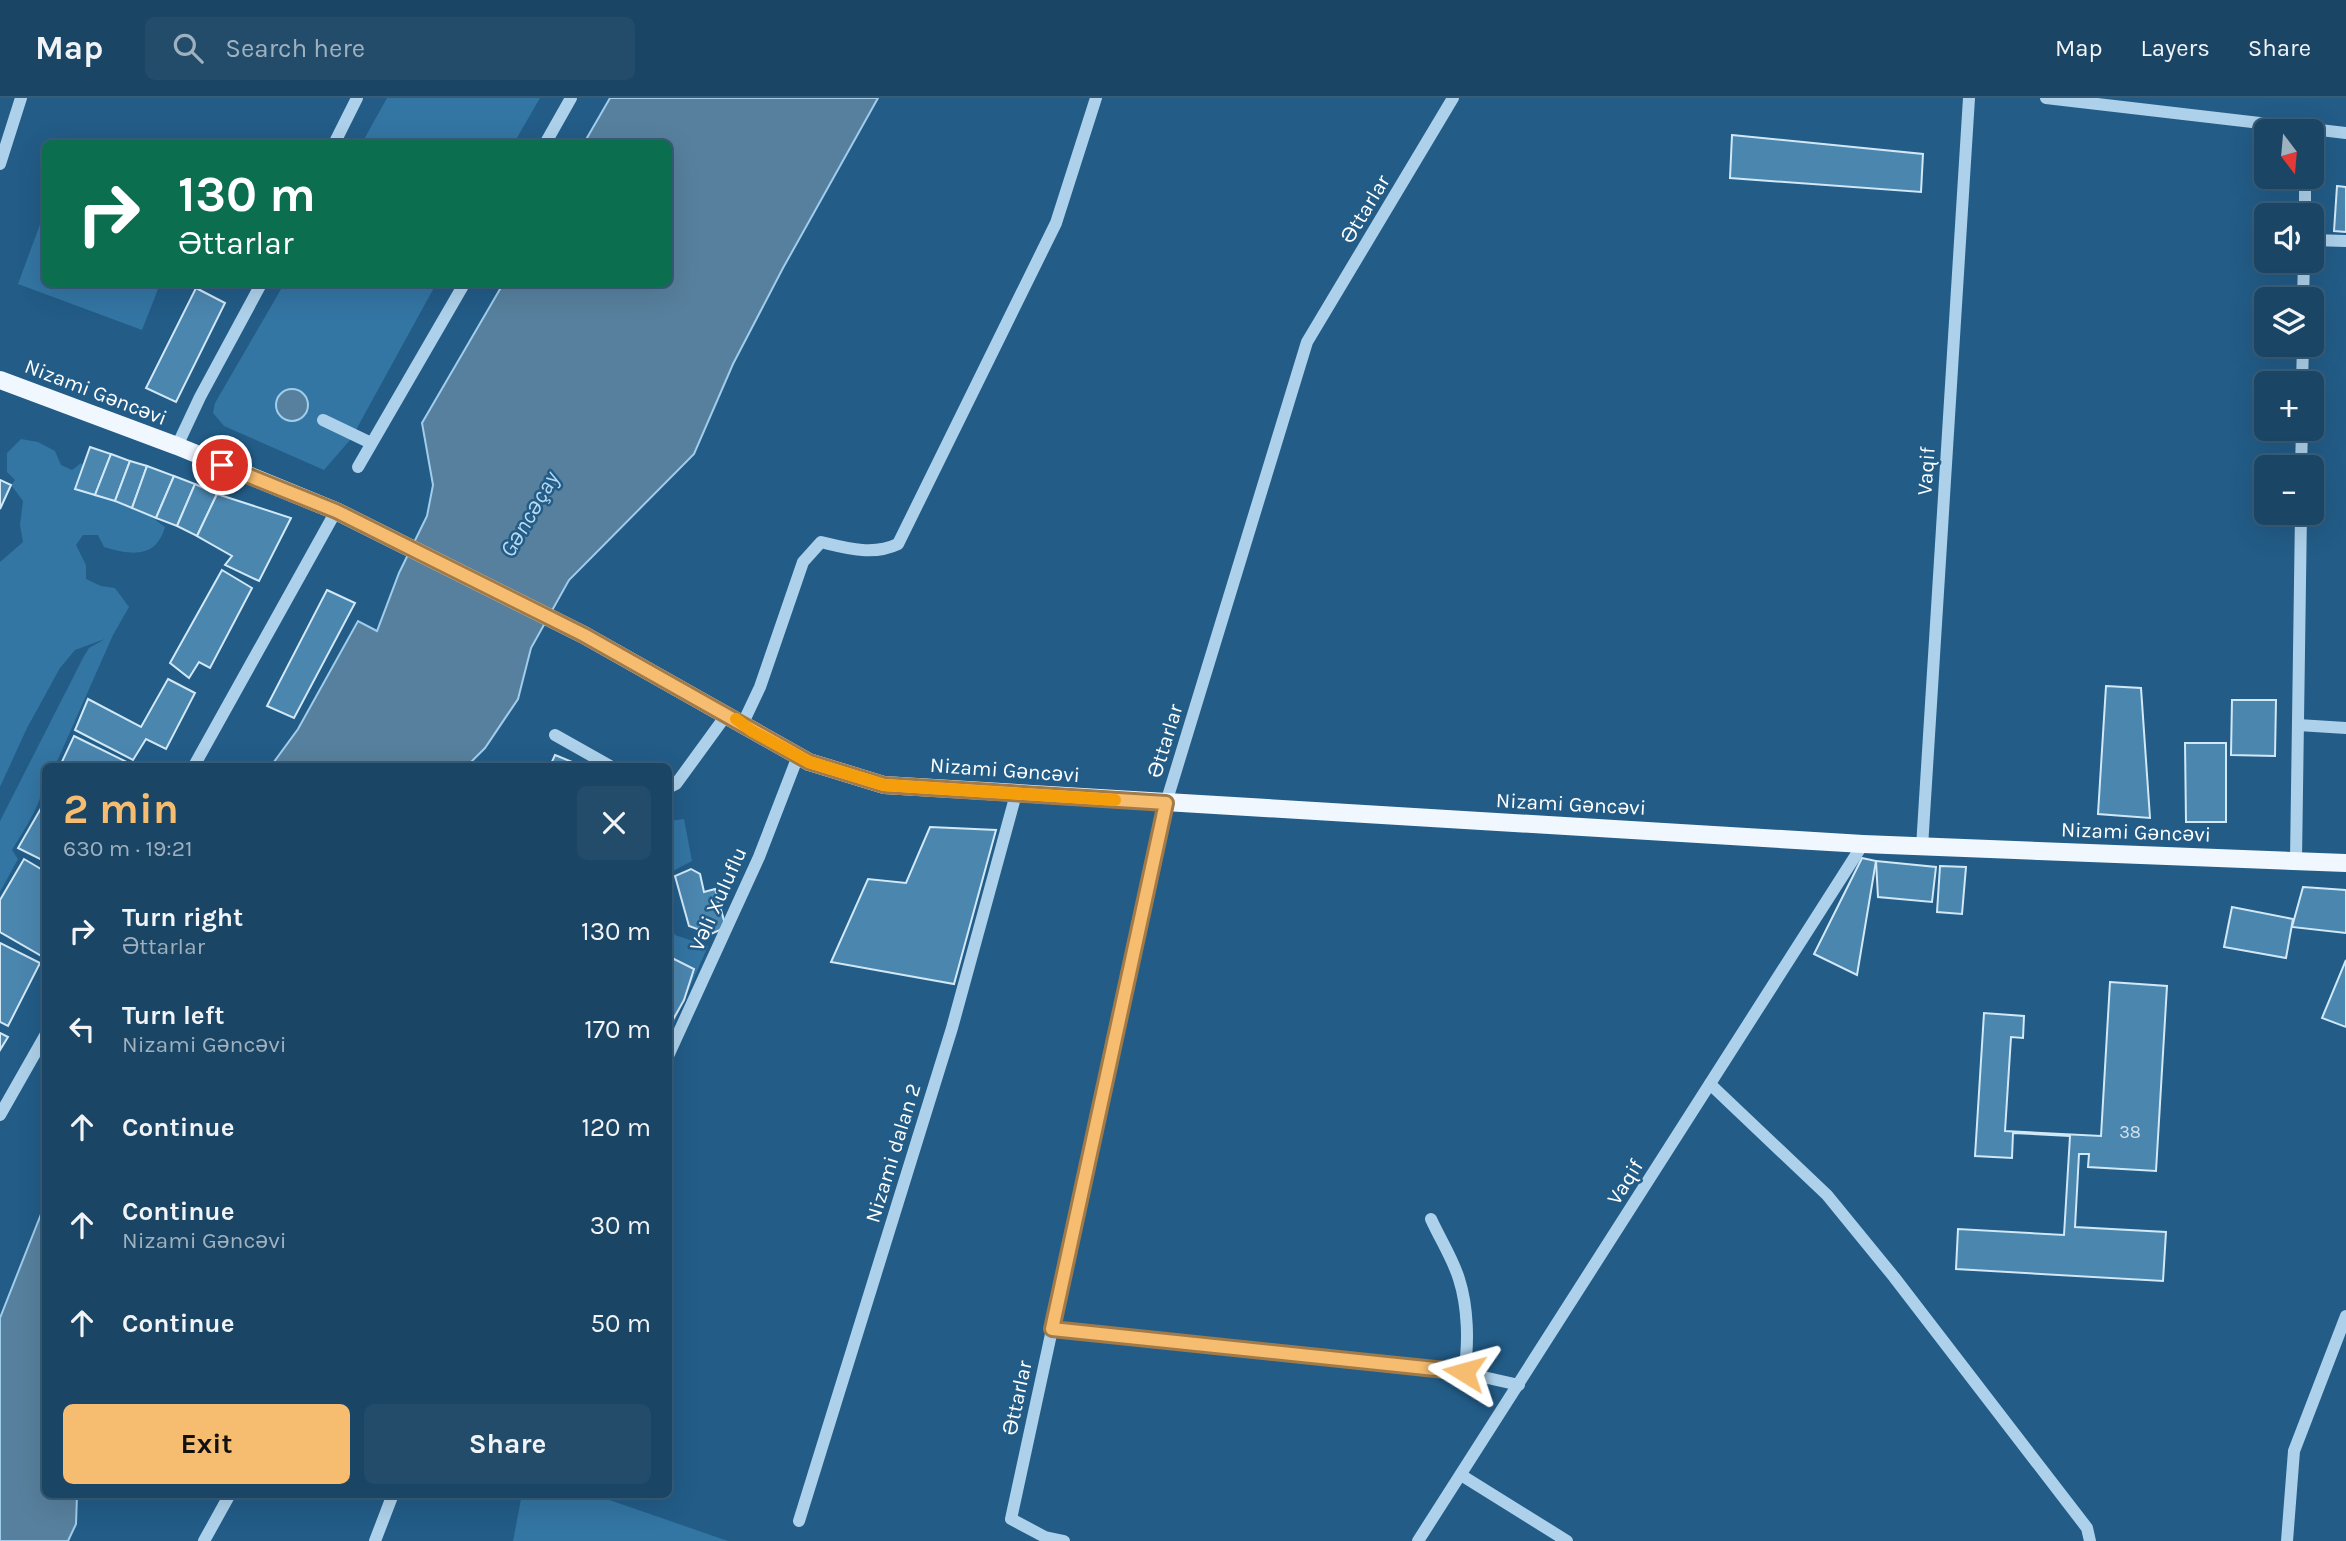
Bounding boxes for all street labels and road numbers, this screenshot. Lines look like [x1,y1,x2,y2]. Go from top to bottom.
street label: Əttarlar [1335,170,1395,248]
street label: Nizami Gəncəvi [22,354,170,430]
street label: Vaqif [1912,445,1940,496]
street label: Əttarlar [1142,701,1188,781]
street label: Nizami Gəncəvi [929,753,1081,787]
street label: Nizami Gəncəvi [1495,788,1647,820]
street label: Nizami Gəncəvi [2061,817,2211,847]
street label: Vəli Xuluflu [684,843,752,955]
street label: Nizami dalan 2 [860,1080,926,1226]
street label: Vaqif [1602,1154,1648,1209]
street label: Əttarlar [997,1358,1037,1438]

